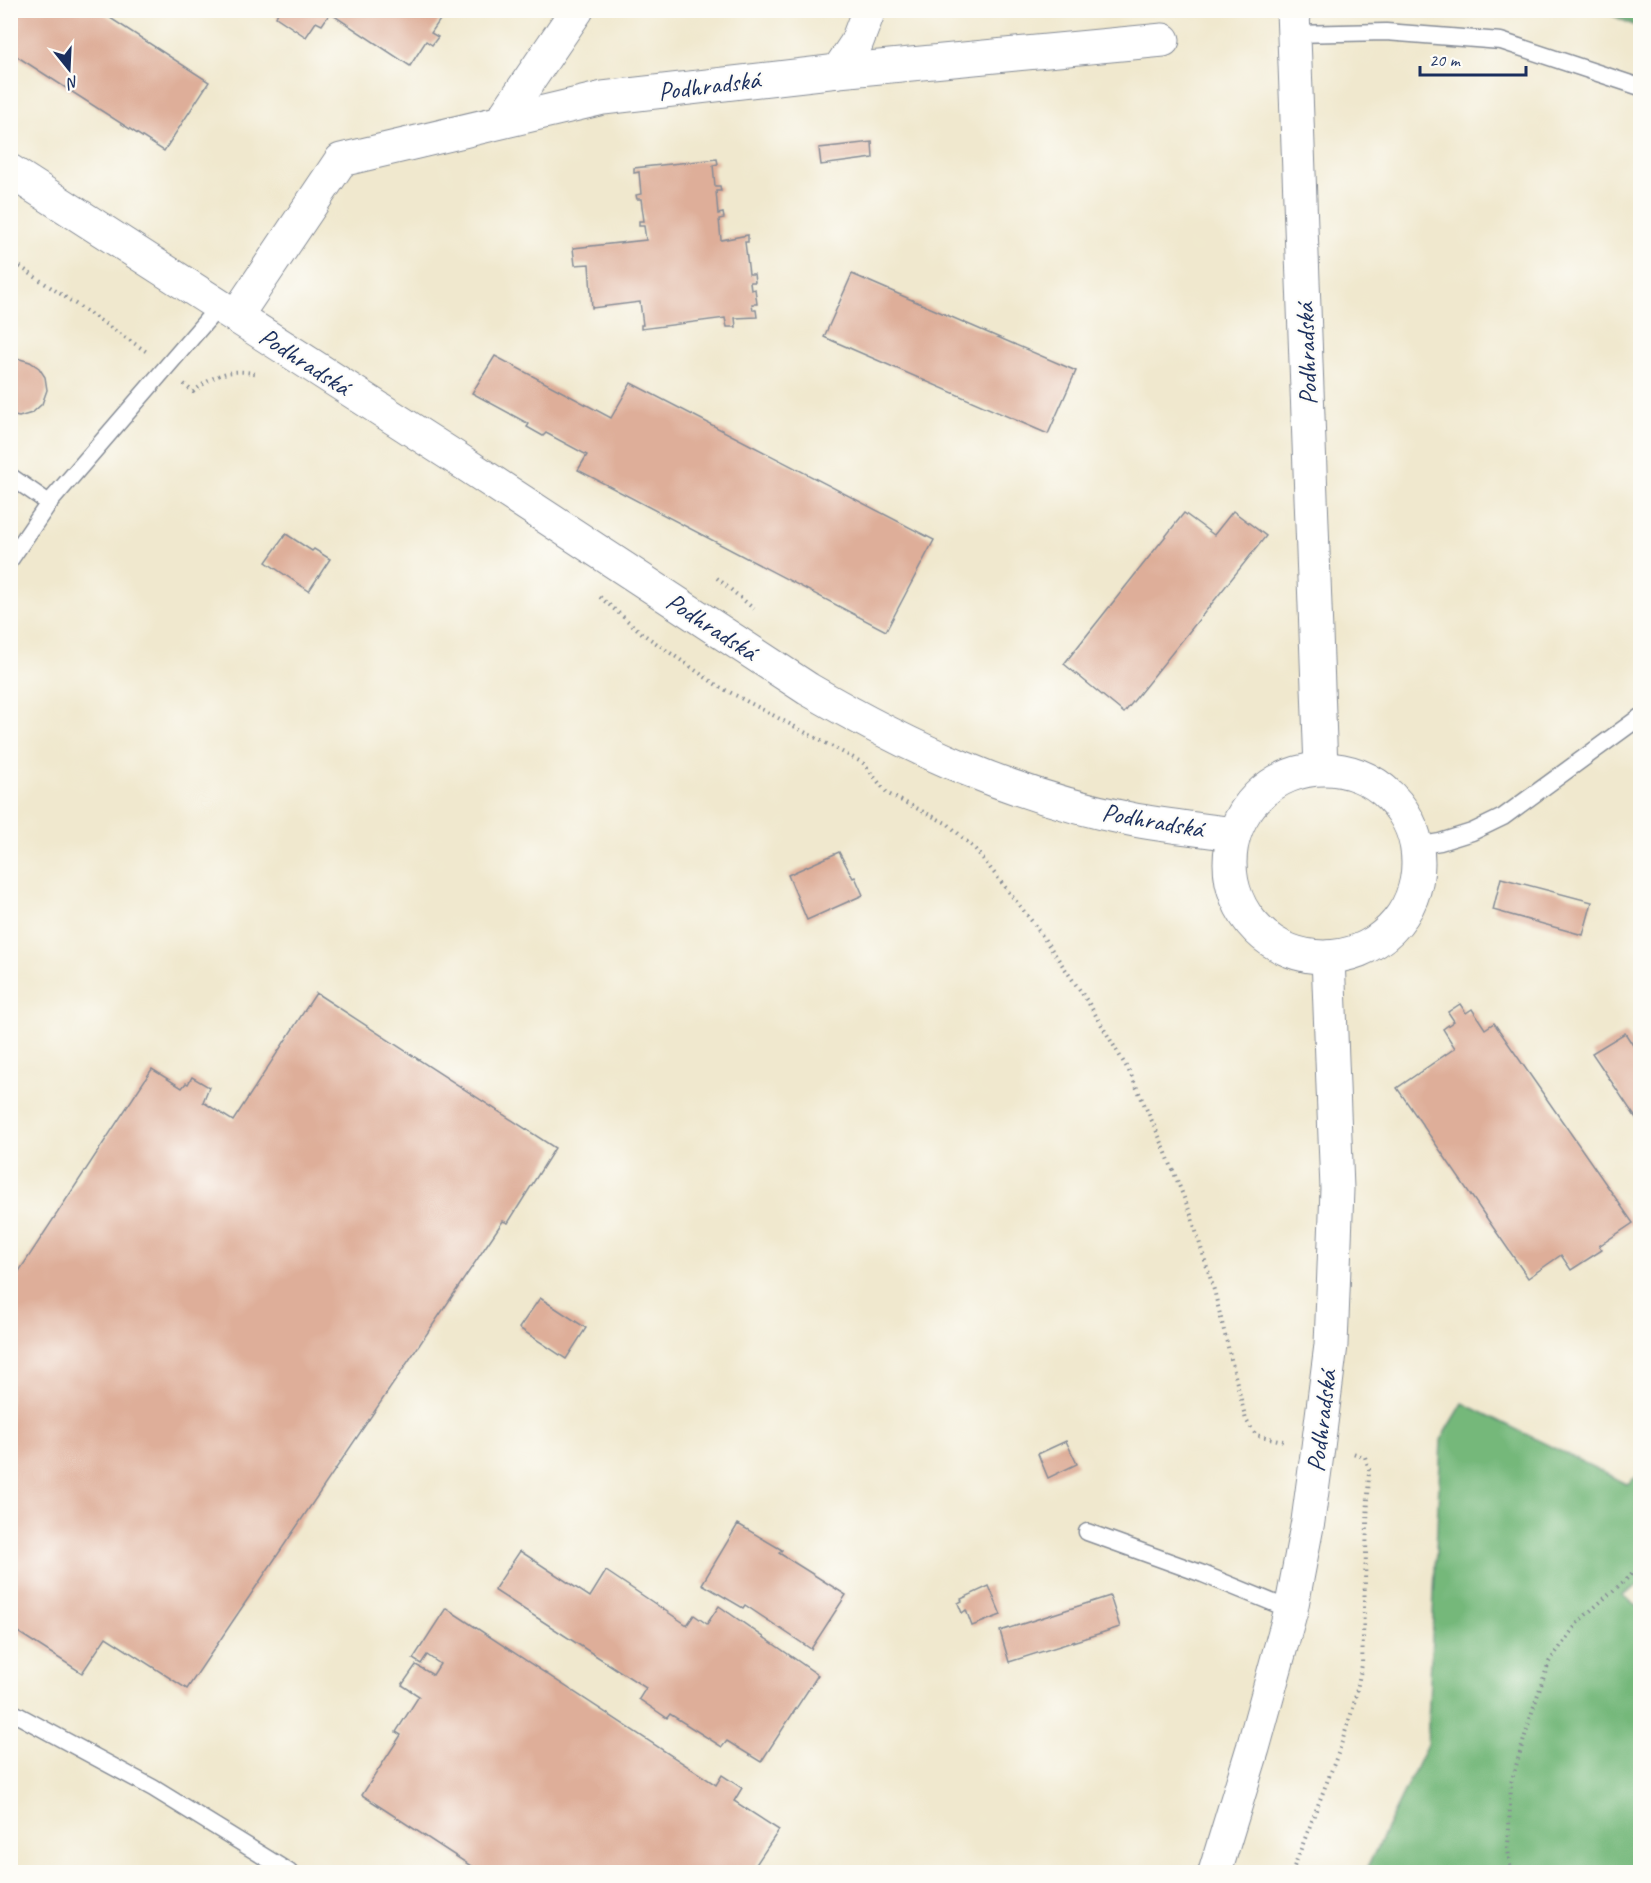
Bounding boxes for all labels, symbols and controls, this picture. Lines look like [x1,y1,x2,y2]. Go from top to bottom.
north arrow [39,39,99,99]
scale bar [1420,39,1526,77]
text: 20 m [1429,49,1462,71]
street label: Podhradská [656,63,764,108]
text: N [63,71,81,94]
street label: Podhradská [1288,300,1325,406]
street label: Podhradská [253,320,359,405]
street label: Podhradská [660,585,766,670]
street label: Podhradská [1100,795,1209,846]
street label: Podhradská [1299,1366,1344,1474]

